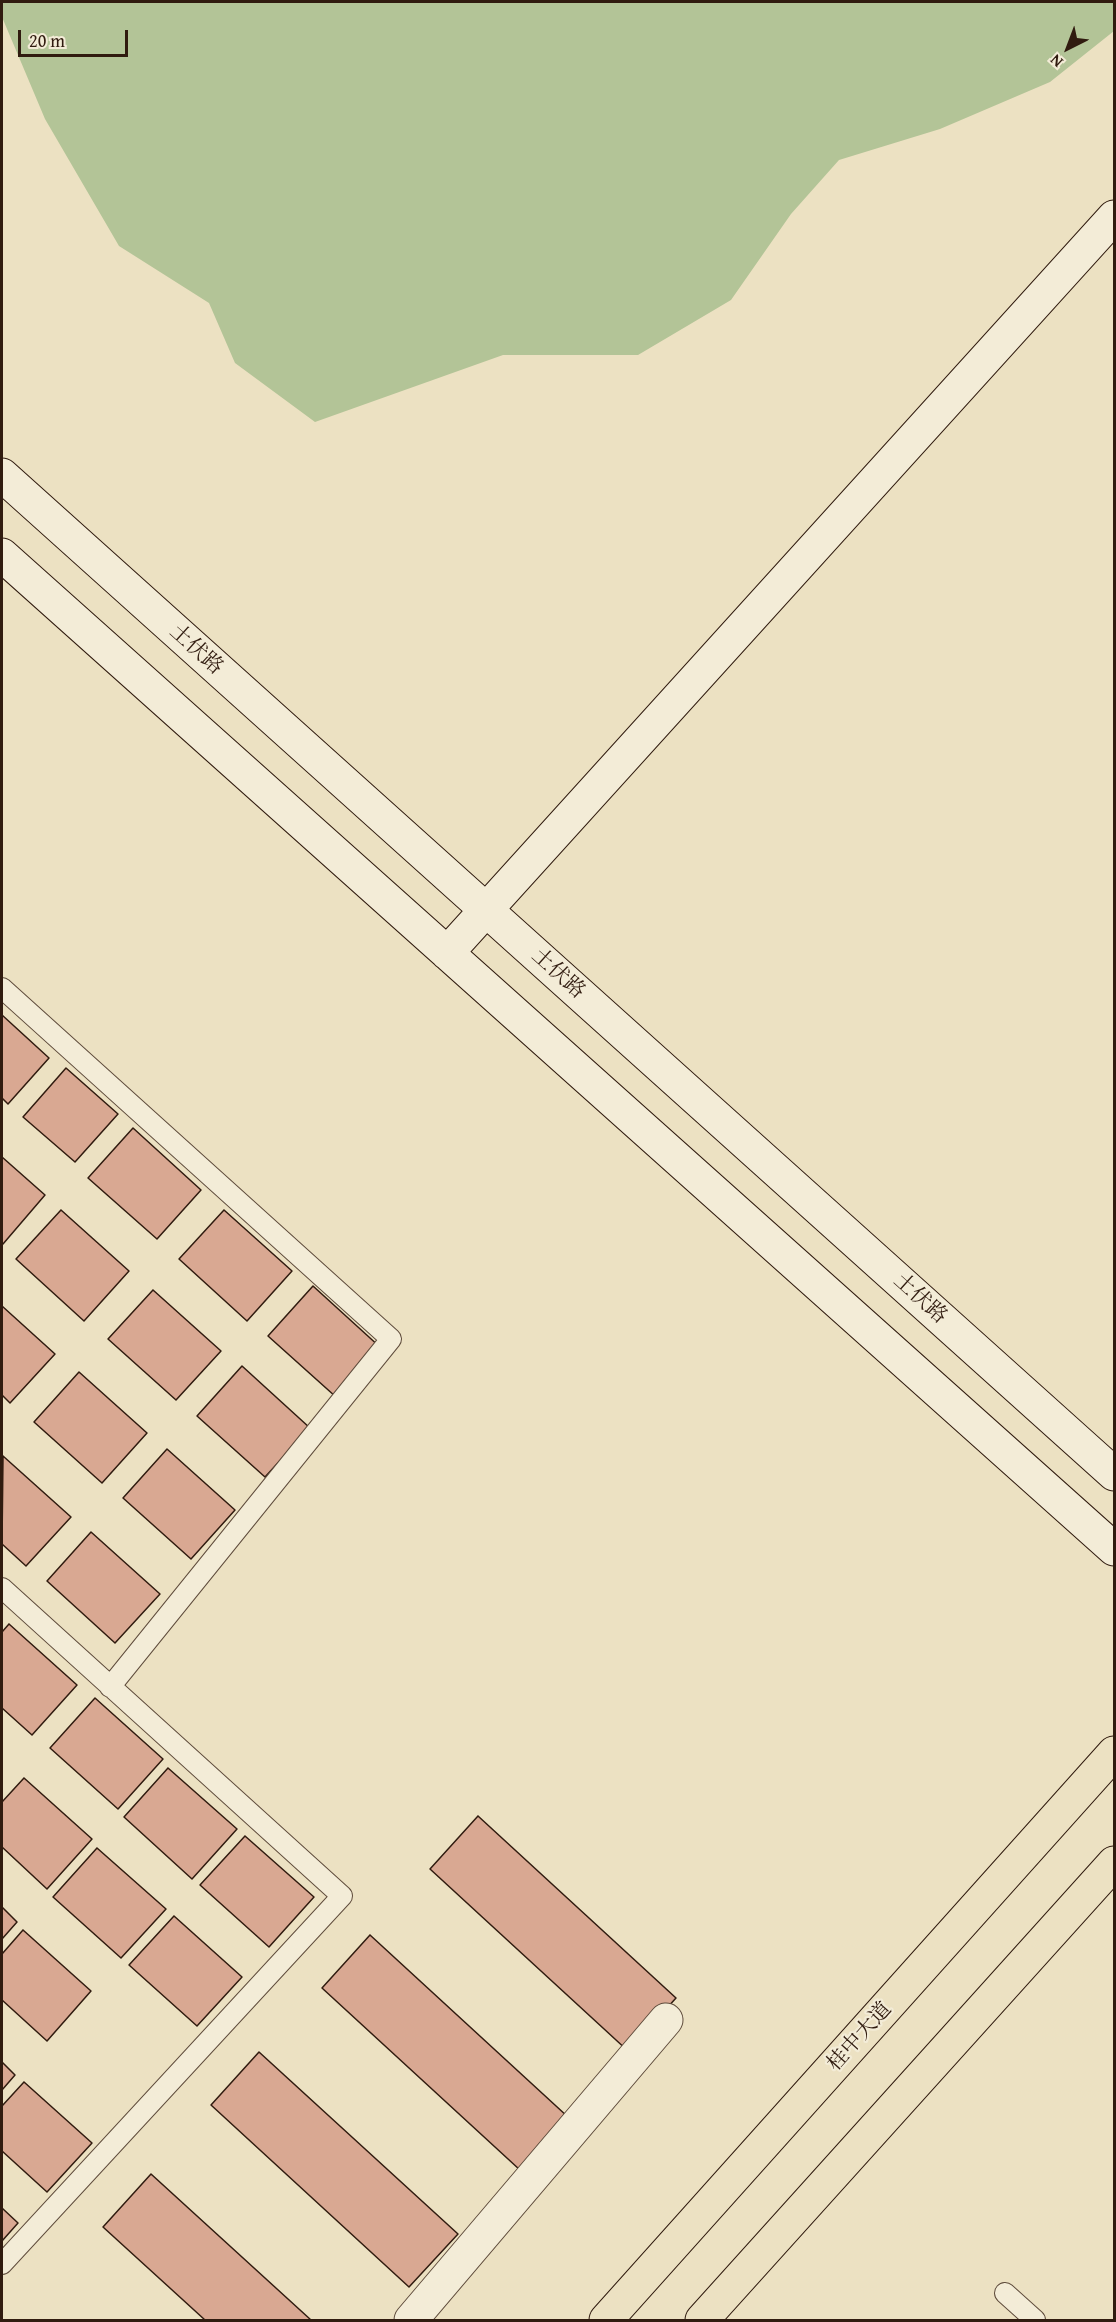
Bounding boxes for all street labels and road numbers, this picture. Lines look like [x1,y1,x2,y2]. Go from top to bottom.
street label: 土伏路 [164,620,228,680]
street label: 土伏路 [526,944,590,1004]
street label: 土伏路 [888,1269,952,1329]
street label: 桂中大道 [823,1997,897,2077]

